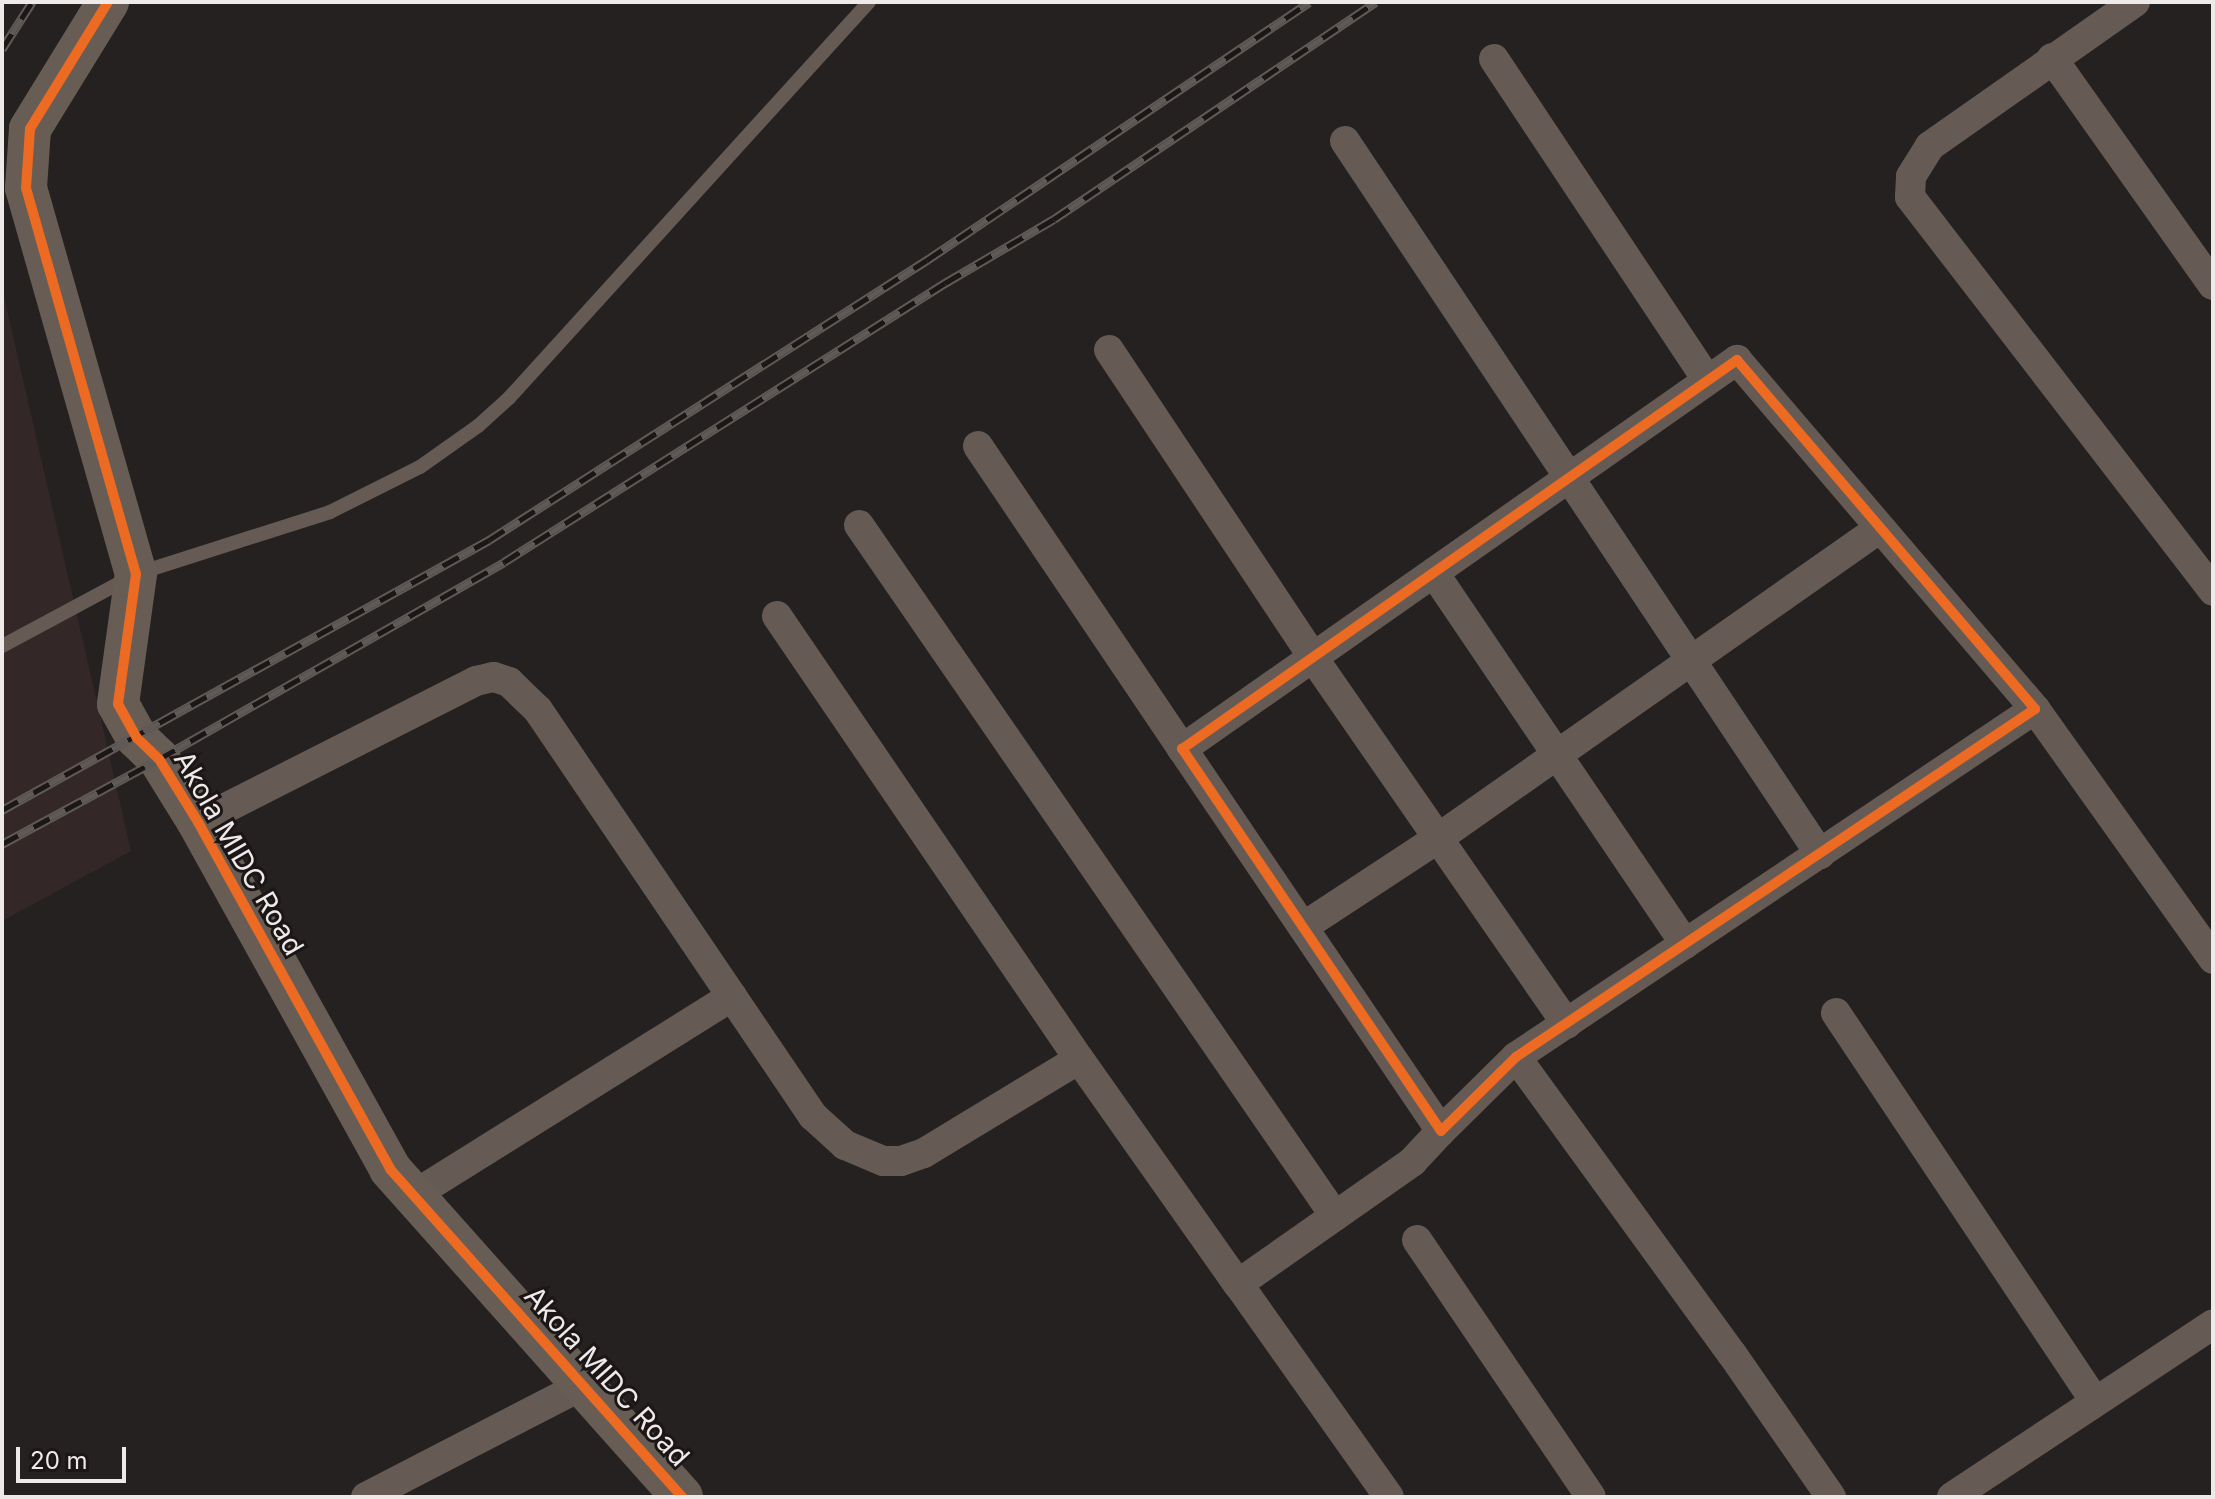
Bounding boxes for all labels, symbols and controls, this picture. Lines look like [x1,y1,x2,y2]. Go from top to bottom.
street label: Akola MIDC Road [167,745,311,961]
street label: Akola MIDC Road [518,1279,696,1473]
scale bar [20,1431,130,1481]
text: 20 m [30,1446,88,1475]

